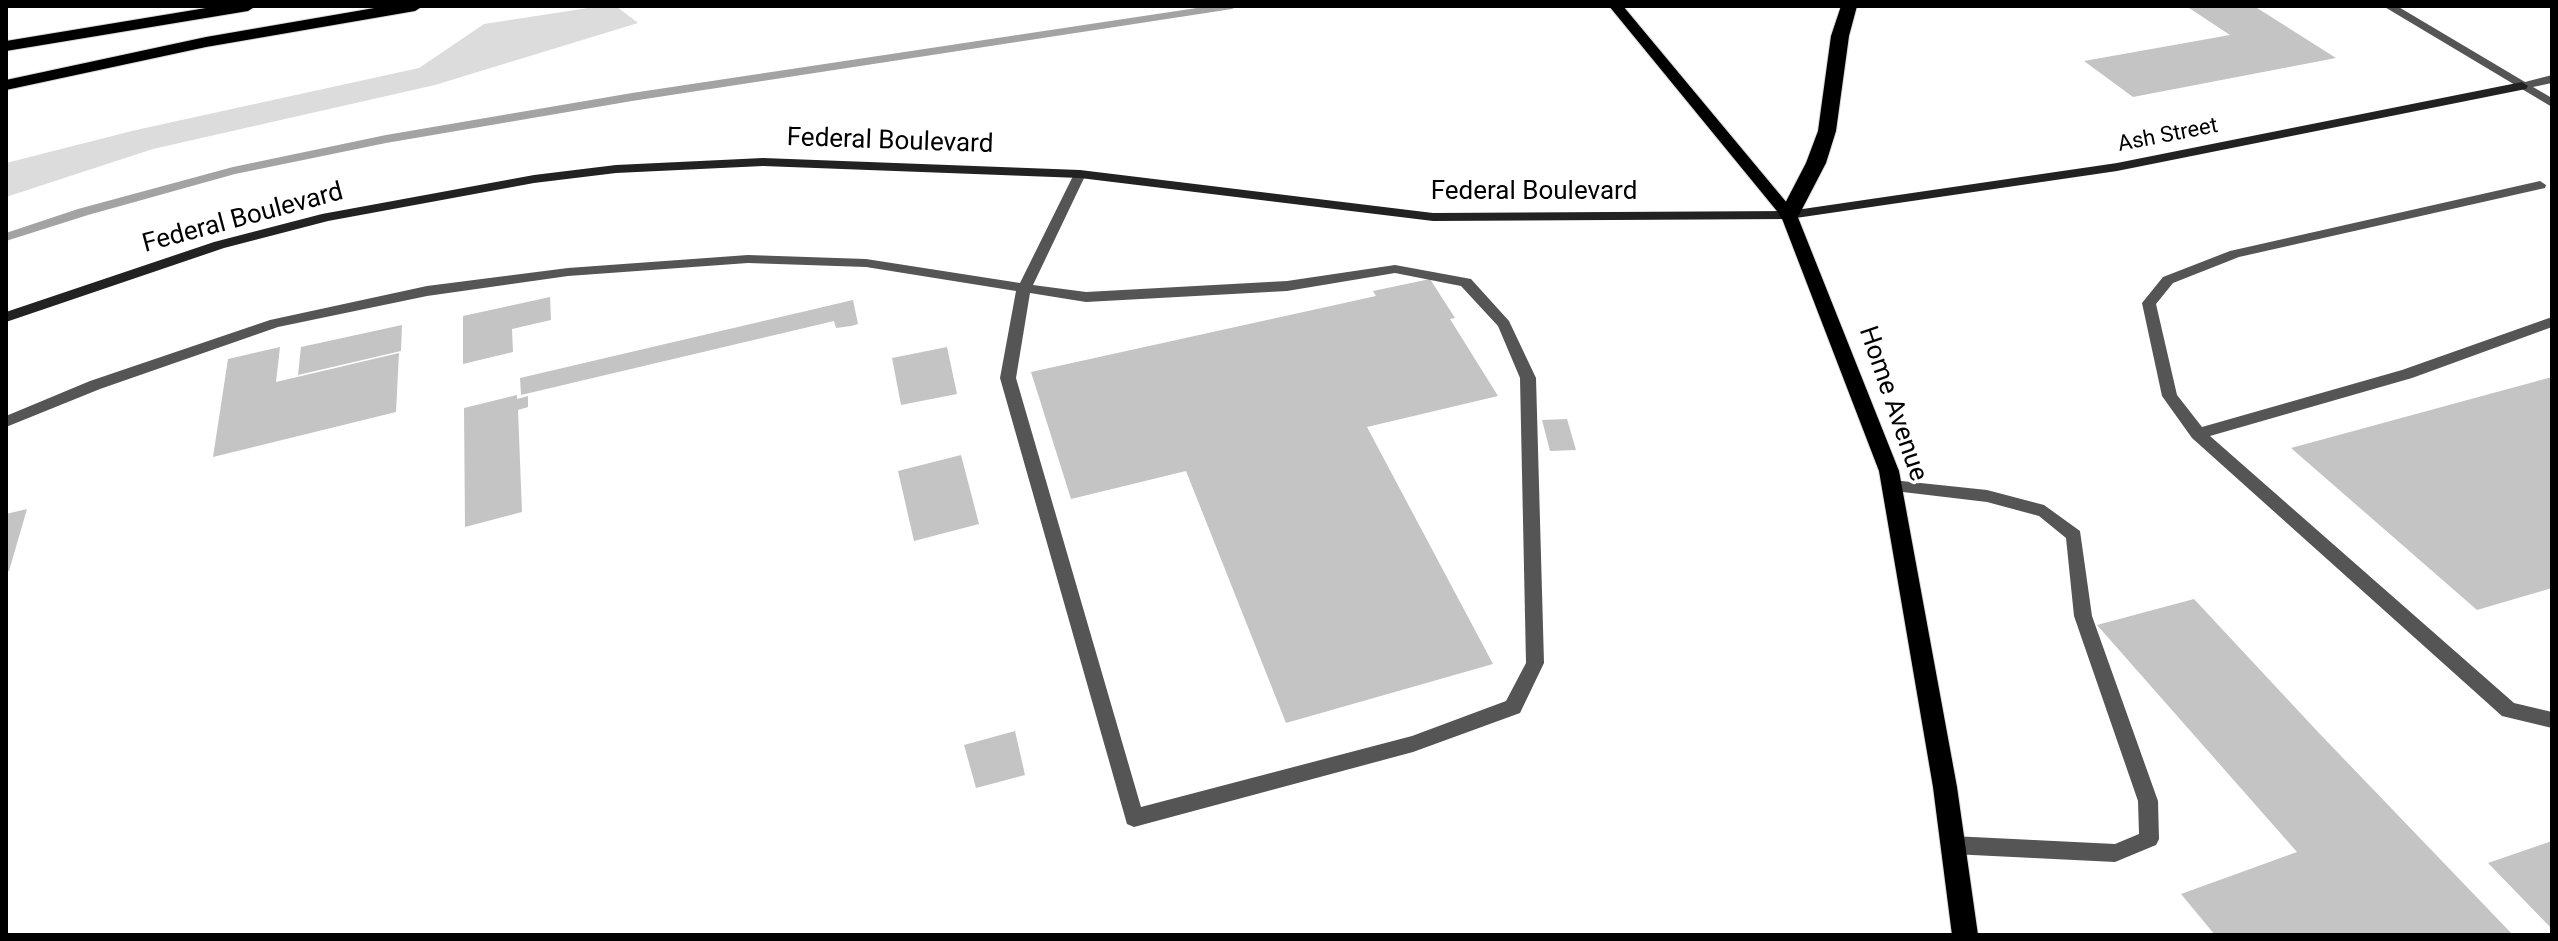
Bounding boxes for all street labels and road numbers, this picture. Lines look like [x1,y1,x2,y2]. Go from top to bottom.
street label: Ash Street [2116,113,2220,159]
street label: Federal Boulevard [786,123,994,161]
street label: Federal Boulevard [1431,176,1637,208]
street label: Federal Boulevard [139,177,347,261]
street label: Home Avenue [1851,323,1933,485]

